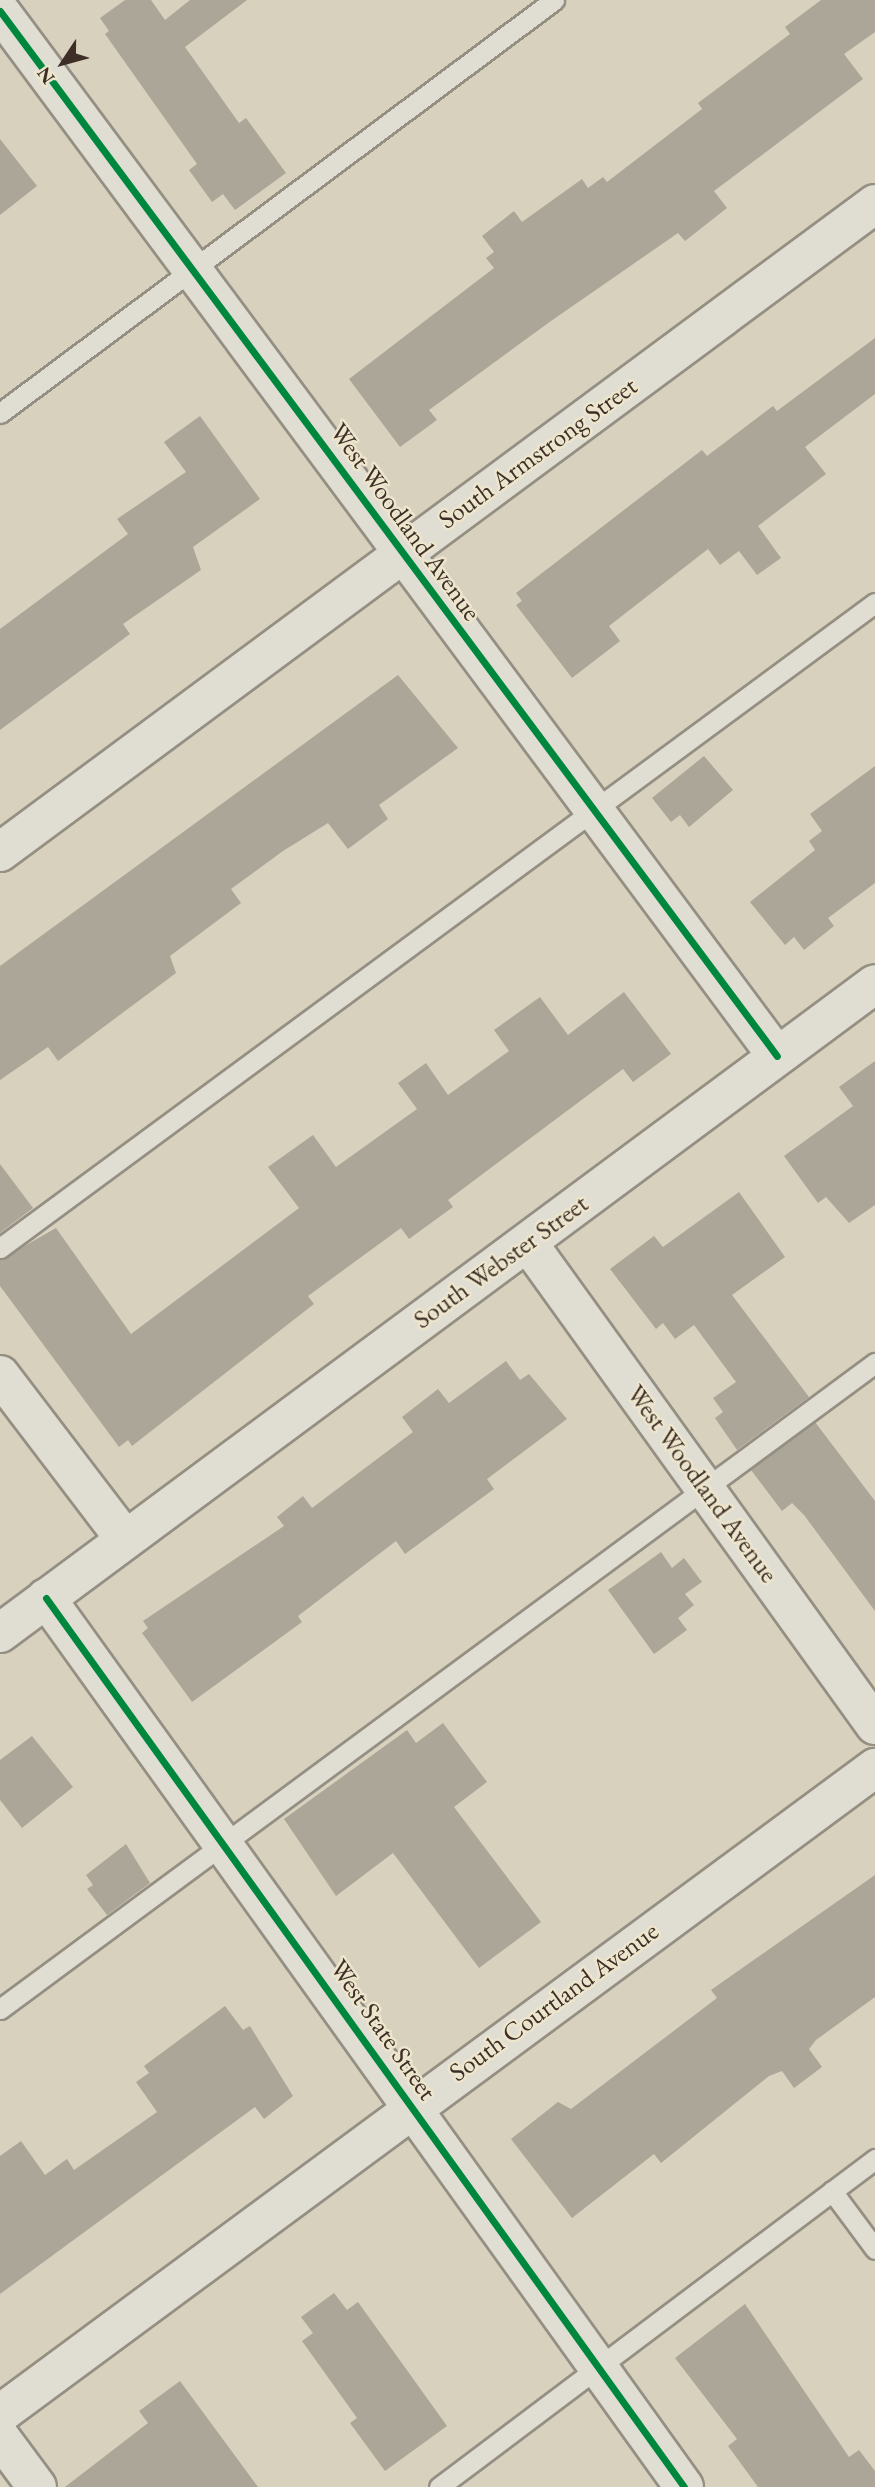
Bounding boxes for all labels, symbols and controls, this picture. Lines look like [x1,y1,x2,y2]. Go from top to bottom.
north arrow [28,28,98,98]
text: N [31,62,60,89]
street label: South Armstrong Street [433,370,643,536]
street label: West Woodland Avenue [323,417,487,627]
street label: South Webster Street [408,1188,594,1336]
street label: West Woodland Avenue [620,1379,784,1589]
street label: South Courtland Avenue [443,1916,665,2088]
street label: West State Street [323,1954,443,2106]

